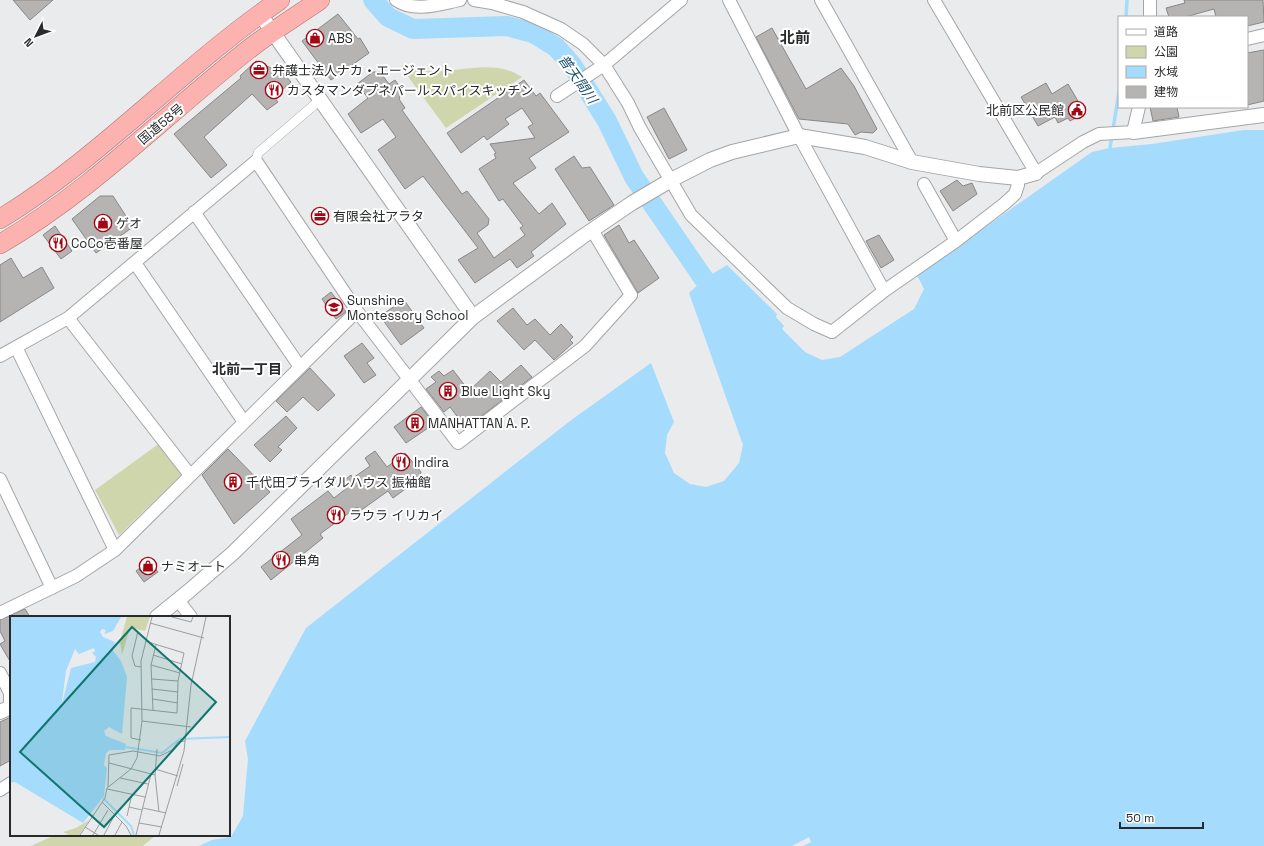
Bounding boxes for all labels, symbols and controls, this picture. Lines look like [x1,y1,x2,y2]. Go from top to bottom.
north arrow [16,16,56,56]
legend [1118,16,1248,108]
text: 道路 [1154,24,1178,40]
shop icon: ABS [305,28,325,48]
district label: 北前 [780,28,810,47]
place label: ABS [328,30,353,47]
text: N [21,35,36,50]
text: 公園 [1154,44,1178,60]
water label: 普天間川 [555,51,603,109]
office icon: 弁護士法人ナカ・エージェント [249,60,269,80]
place label: 弁護士法人ナカ・エージェント [272,62,454,79]
text: 水域 [1154,64,1178,80]
restaurant icon: カスタマンダプネパールスパイスキッチン [264,80,284,100]
place label: カスタマンダプネパールスパイスキッチン [287,82,534,99]
text: 建物 [1154,84,1178,100]
street label: 国道58号 [135,100,187,148]
public building icon: 北前区公民館 [1067,100,1087,120]
place label: 北前区公民館 [986,102,1064,119]
office icon: 有限会社アラタ [310,206,330,226]
place label: 有限会社アラタ [333,208,424,225]
shop icon: ゲオ [93,213,113,233]
place label: ゲオ [116,215,142,232]
restaurant icon: CoCo壱番屋 [48,233,68,253]
place label: CoCo壱番屋 [71,235,143,252]
place label: Sunshine Montessory School [347,292,468,324]
school or university icon: Sunshine Montessory School [324,297,344,317]
district label: 北前一丁目 [212,360,282,378]
building icon: Blue Light Sky [438,381,458,401]
place label: Blue Light Sky [461,383,550,400]
building icon: MANHATTAN A. P. [405,413,425,433]
place label: MANHATTAN A. P. [428,415,530,432]
restaurant icon: Indira [391,452,411,472]
place label: Indira [414,454,449,471]
building icon: 千代田ブライダルハウス 振袖館 [223,472,243,492]
place label: 千代田ブライダルハウス 振袖館 [246,474,431,491]
restaurant icon: ラウラ イリカイ [326,505,346,525]
place label: ラウラ イリカイ [349,507,443,524]
restaurant icon: 串角 [271,550,291,570]
place label: 串角 [294,552,320,569]
shop icon: ナミオート [138,556,158,576]
place label: ナミオート [161,558,226,575]
inset map [10,616,230,836]
scale bar [1120,804,1203,830]
text: 50 m [1126,810,1154,826]

